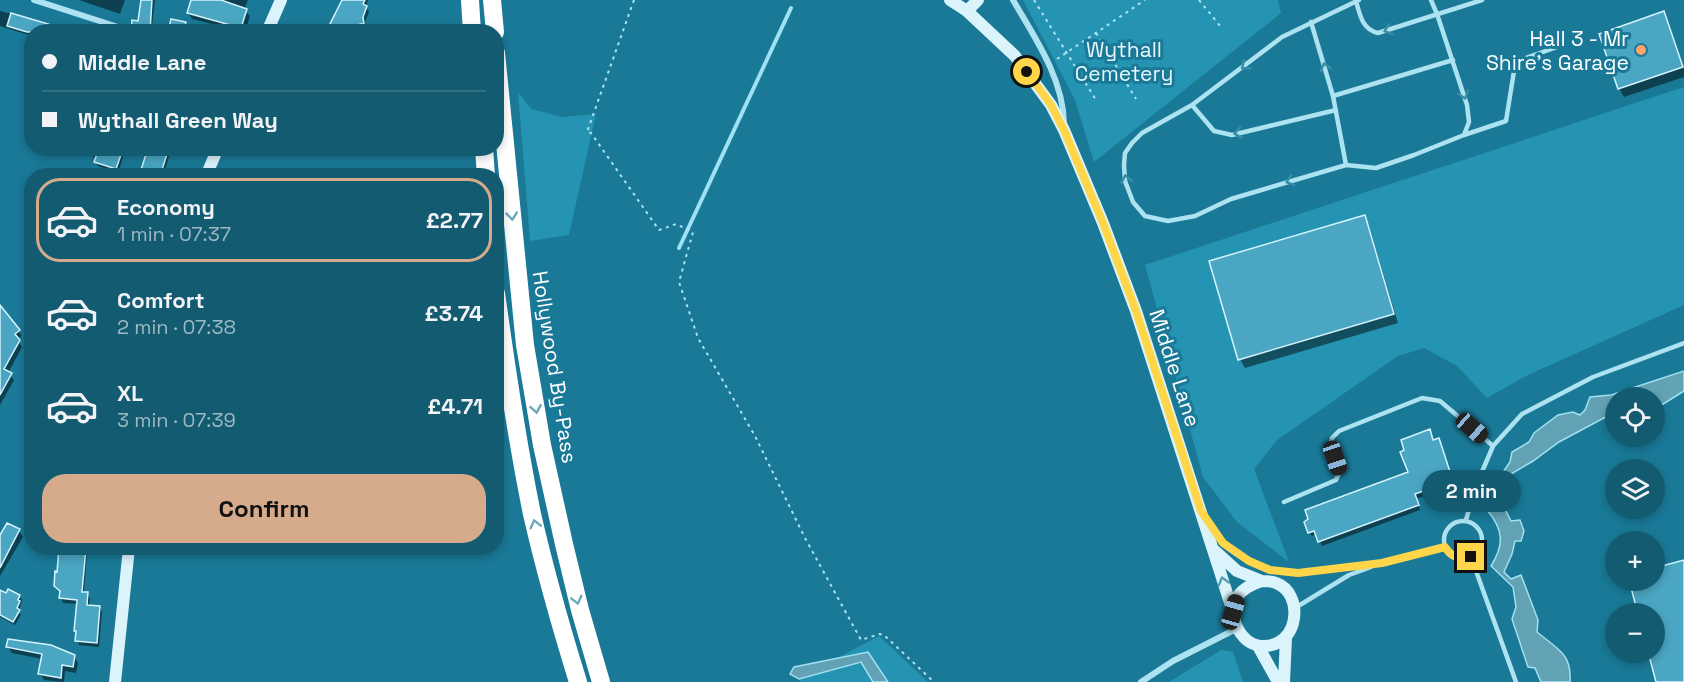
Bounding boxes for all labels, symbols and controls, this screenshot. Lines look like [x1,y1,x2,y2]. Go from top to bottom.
one-way arrow [1383,23,1394,35]
place label: Hall 3 - Mr Shire’s Garage [1486,25,1629,76]
park label: Wythall Cemetery [1075,36,1173,87]
marker: Hall 3 - Mr Shire’s Garage [1634,43,1648,57]
text: Middle Lane [78,48,206,76]
route start [1013,58,1040,85]
one-way arrow [1241,58,1252,69]
one-way arrow [1320,62,1332,73]
one-way arrow [1457,89,1469,100]
text: Wythall Green Way [78,106,278,134]
one-way arrow [1233,126,1243,138]
one-way arrow [1120,174,1133,184]
one-way arrow [1285,174,1296,186]
icon: car [45,193,99,247]
text: Economy [117,193,215,221]
text: £2.77 [426,206,483,234]
one-way arrow [505,211,518,221]
text: 1 min · 07:37 [117,221,231,247]
street label: Hollywood By-Pass [526,269,584,465]
icon: car [45,286,99,340]
text: Comfort [117,286,205,314]
text: £3.74 [425,299,483,327]
street label: Middle Lane [1143,306,1207,430]
text: 2 min · 07:38 [117,314,236,340]
icon: car [45,379,99,433]
text: XL [117,379,143,407]
map controls [1605,387,1665,663]
button: locate [1605,387,1665,447]
text: £4.71 [427,392,483,420]
one-way arrow [529,404,542,414]
text: 3 min · 07:39 [117,407,236,433]
car [1453,409,1491,447]
car [1321,438,1349,478]
button: layers [1605,459,1665,519]
callout: 2 min [1422,470,1520,512]
button: Confirm [42,474,486,543]
text: 2 min [1446,478,1497,504]
one-way arrow [530,520,542,530]
button: + [1605,531,1665,591]
route end [1457,543,1484,570]
one-way arrow [1218,576,1230,587]
car [1219,592,1247,632]
one-way arrow [570,595,583,605]
button: − [1605,603,1665,663]

